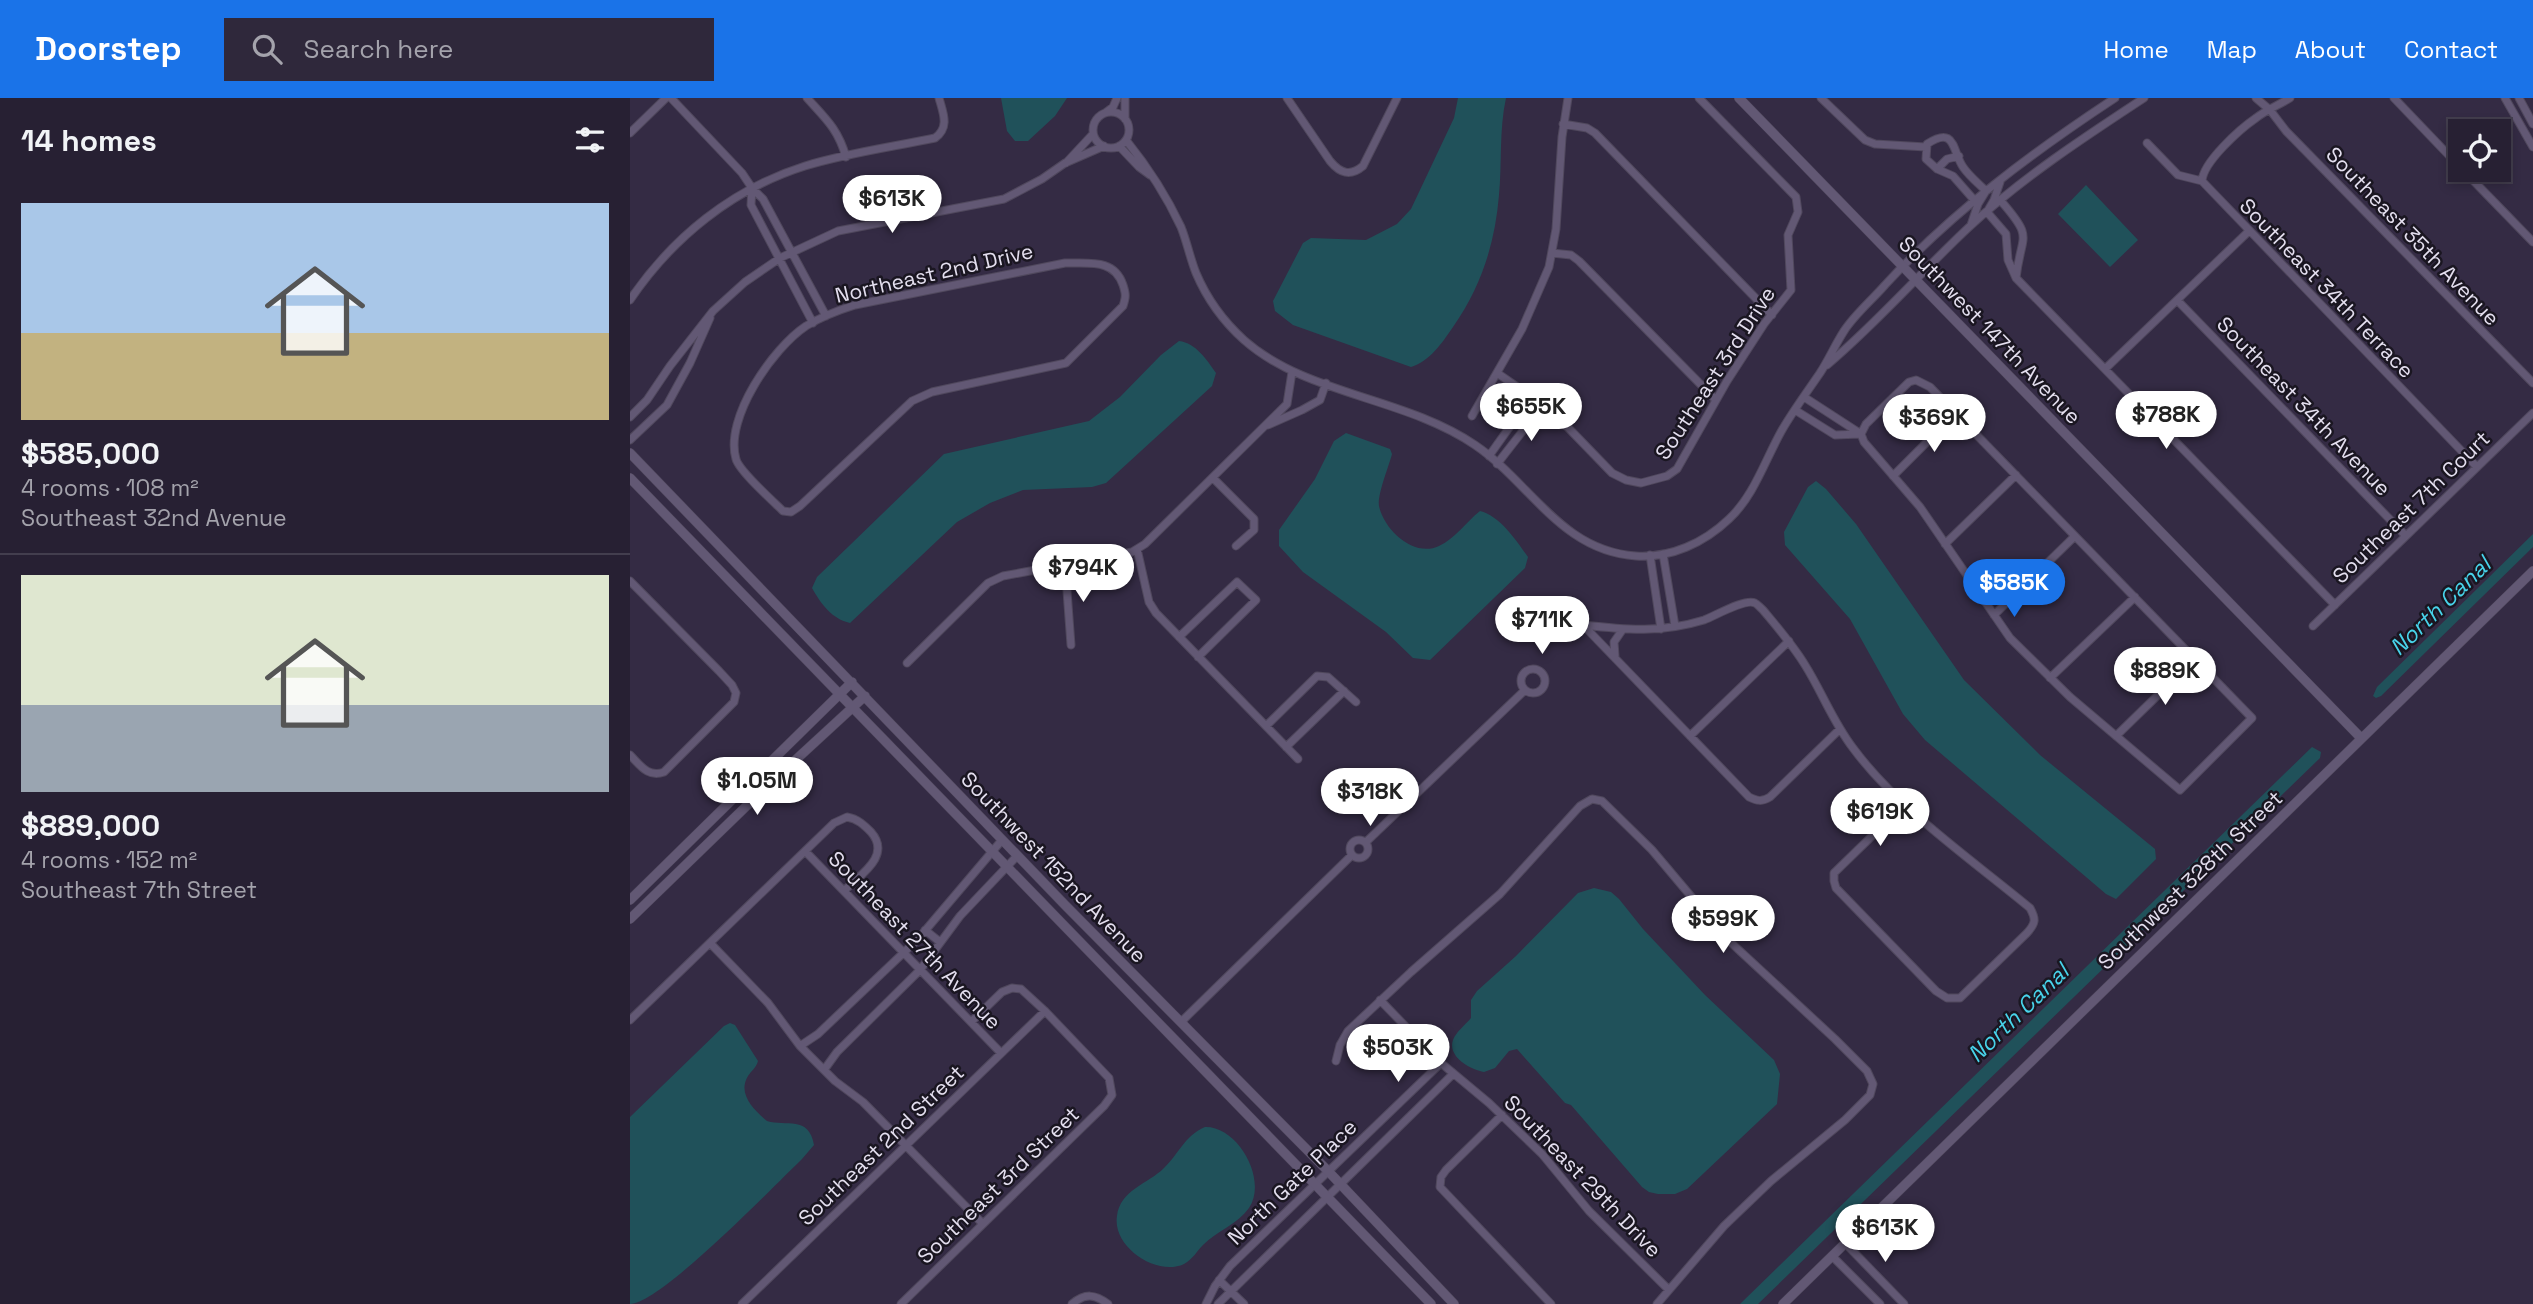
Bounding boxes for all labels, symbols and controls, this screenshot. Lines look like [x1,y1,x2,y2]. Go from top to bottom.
search box [224,18,714,81]
text: Doorstep [35,28,182,70]
icon: search [248,30,286,68]
text: Search here [304,32,453,66]
text: Home [2103,34,2169,65]
text: Map [2207,34,2257,65]
text: About [2295,34,2366,65]
text: Contact [2404,34,2498,65]
map controls [2448,119,2511,182]
button: locate [2448,119,2511,182]
text: 14 homes [21,121,157,160]
icon: filters [571,121,609,159]
street label: Southeast 35th Avenue [2320,141,2506,331]
pin: $613K [843,176,941,235]
text: $613K [859,183,925,213]
street label: Southeast 34th Terrace [2234,192,2420,384]
street label: Southwest 147th Avenue [1893,230,2087,430]
street label: Northeast 2nd Drive [832,237,1036,309]
icon: home [252,248,378,374]
street label: Southeast 3rd Drive [1649,281,1781,465]
street label: Southeast 34th Avenue [2211,311,2397,501]
pin: $655K [1482,384,1580,443]
text: $655K [1496,391,1566,421]
pin: $788K [2117,392,2215,451]
pin: $369K [1885,394,1983,454]
text: $788K [2132,399,2200,429]
text: $369K [1899,402,1969,432]
street label: Southeast 7th Court [2327,425,2495,589]
text: $585,000 [21,434,160,473]
text: 4 rooms · 108 m² [21,473,199,503]
text: Southeast 32nd Avenue [21,503,287,533]
pin: $794K [1034,545,1132,604]
water label: North Canal [2383,549,2499,662]
text: $794K [1048,552,1118,582]
pin: $585K [1965,560,2063,619]
text: $585K [1979,567,2049,597]
pin: $711K [1493,596,1591,656]
text: $711K [1511,604,1573,634]
icon: home [252,620,378,746]
pin: $889K [2116,648,2214,707]
text: $889K [2130,655,2200,685]
pin: $1.05M [700,758,814,817]
text: $1.05M [717,765,797,795]
street label: Southwest 152nd Avenue [956,766,1152,968]
pin: $318K [1321,768,1419,828]
text: $318K [1337,776,1403,806]
street label: Southwest 328th Street [2092,785,2288,975]
pin: $619K [1831,788,1929,848]
text: $619K [1846,796,1914,826]
text: $889,000 [21,806,160,845]
text: 4 rooms · 152 m² [21,845,197,875]
street label: Southeast 27th Avenue [823,845,1007,1035]
text: Southeast 7th Street [21,875,257,905]
pin: $599K [1674,896,1772,955]
text: $599K [1688,903,1758,933]
water label: North Canal [1961,956,2077,1069]
pin: $503K [1349,1024,1447,1084]
text: $503K [1362,1032,1434,1062]
street label: Southeast 2nd Street [792,1059,970,1231]
street label: Southeast 29th Drive [1499,1089,1667,1263]
street label: Southeast 3rd Street [911,1101,1085,1269]
street label: North Gate Place [1222,1113,1362,1251]
pin: $613K [1836,1204,1934,1264]
text: $613K [1852,1212,1918,1242]

